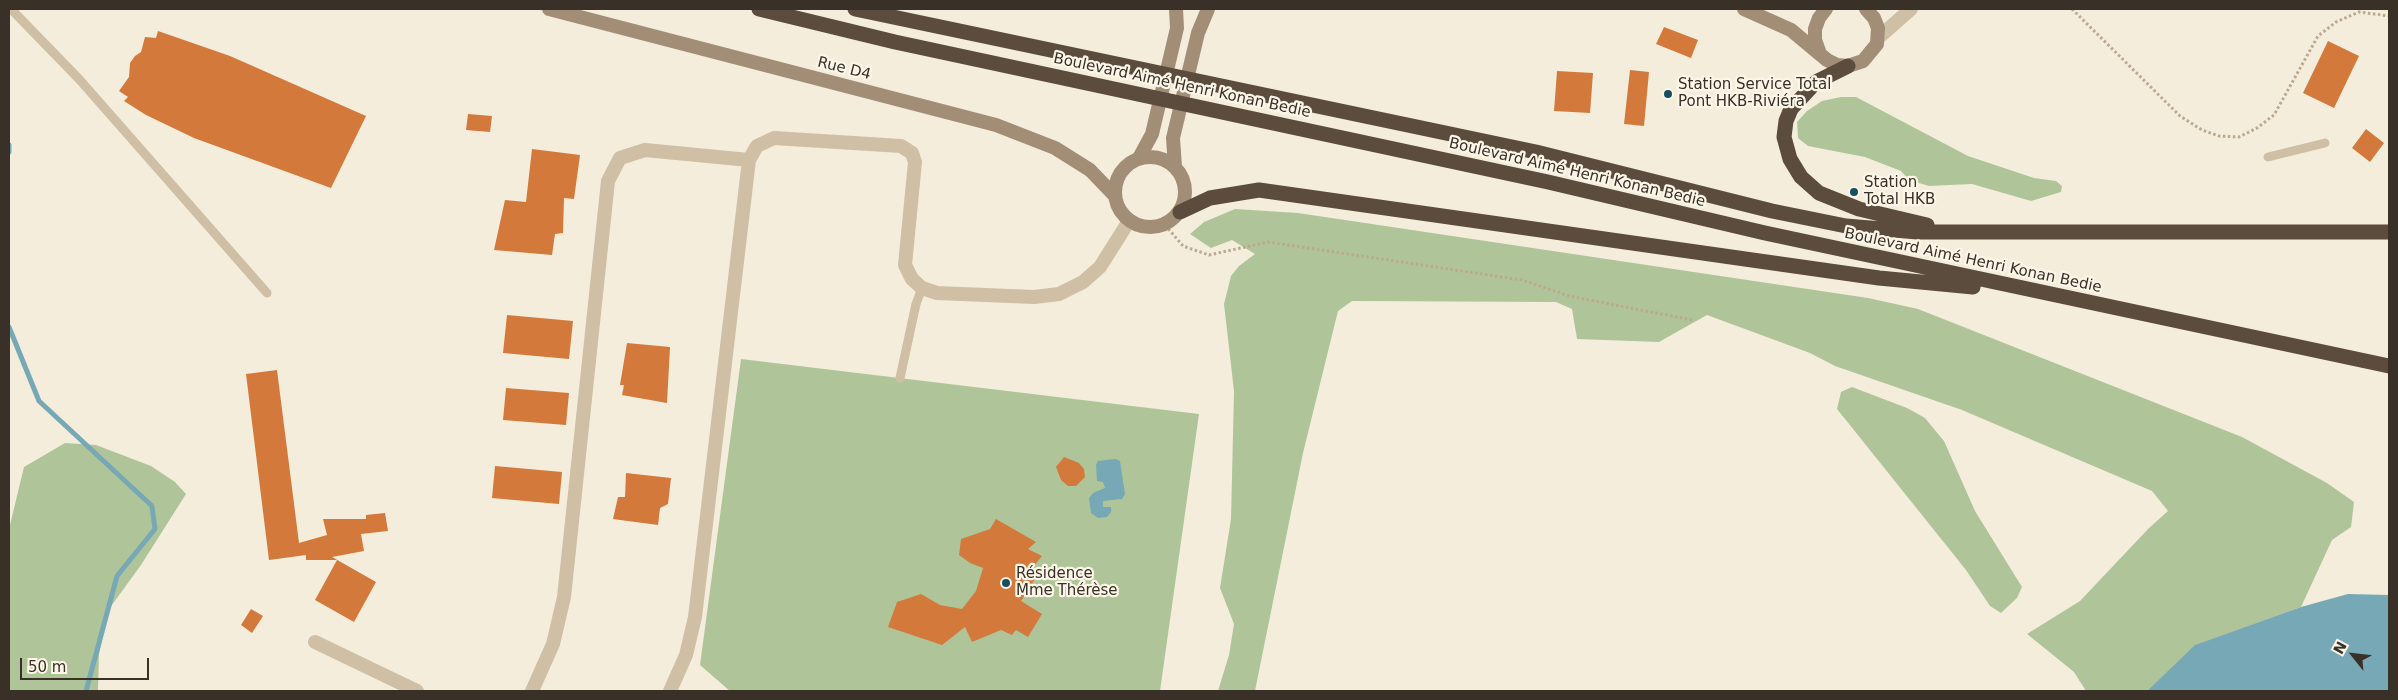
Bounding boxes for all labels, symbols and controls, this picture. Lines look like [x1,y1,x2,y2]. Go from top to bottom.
street label: Boulevard Aimé Henri Konan Bedie [1052,50,1312,122]
street label: Rue D4 [815,54,873,84]
place label: Station Service Total Pont HKB-Riviéra [1678,76,1831,111]
marker: Station Service Total Pont HKB-Riviéra [1662,88,1674,100]
street label: Boulevard Aimé Henri Konan Bedie [1447,135,1707,211]
place label: Station Total HKB [1864,174,1935,209]
marker: Station Total HKB [1848,186,1860,198]
street label: Boulevard Aimé Henri Konan Bedie [1843,225,2103,297]
place label: Résidence Mme Thérèse [1016,565,1118,600]
marker: Résidence Mme Thérèse [1000,577,1012,589]
north arrow [2328,630,2378,680]
text: N [2330,639,2350,657]
scale bar [22,648,151,680]
text: 50 m [28,658,66,676]

